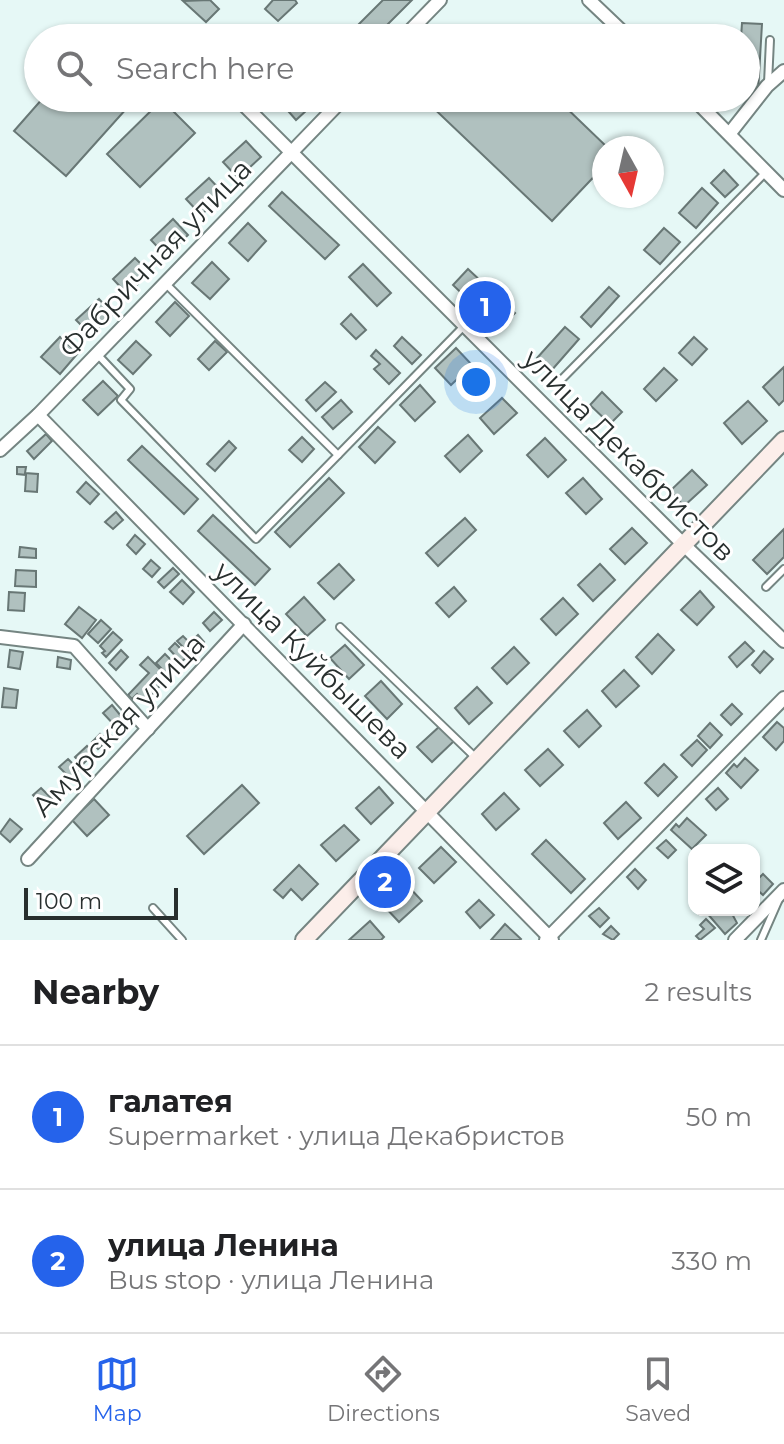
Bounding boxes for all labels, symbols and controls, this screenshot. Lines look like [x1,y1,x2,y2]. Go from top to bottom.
search box [24,24,760,112]
icon: search [52,46,96,90]
text: Search here [116,50,294,87]
north arrow [592,136,664,208]
street label: Фабричная улица [52,152,258,364]
pin: 1 [459,277,511,337]
street label: улица Декабристов [515,341,742,568]
your location [456,362,496,402]
street label: улица Куйбышева [206,553,419,766]
street label: Амурская улица [25,627,211,823]
map controls [688,844,760,916]
button: layers [688,844,760,916]
pin: 2 [359,852,411,912]
scale bar [24,884,178,920]
text: 100 m [36,888,102,915]
text: Nearby [32,971,159,1013]
text: 2 results [644,976,752,1008]
text: галатея [108,1083,233,1120]
text: 1 [53,1101,63,1133]
text: 50 m [686,1101,752,1133]
text: Supermarket · улица Декабристов [108,1120,565,1152]
text: улица Ленина [108,1227,339,1264]
text: 2 [50,1245,66,1277]
text: 330 m [671,1245,752,1277]
text: Bus stop · улица Ленина [108,1264,434,1296]
tab: Map [93,1352,142,1427]
tab: Directions [327,1352,440,1427]
tab: Saved [625,1352,691,1427]

